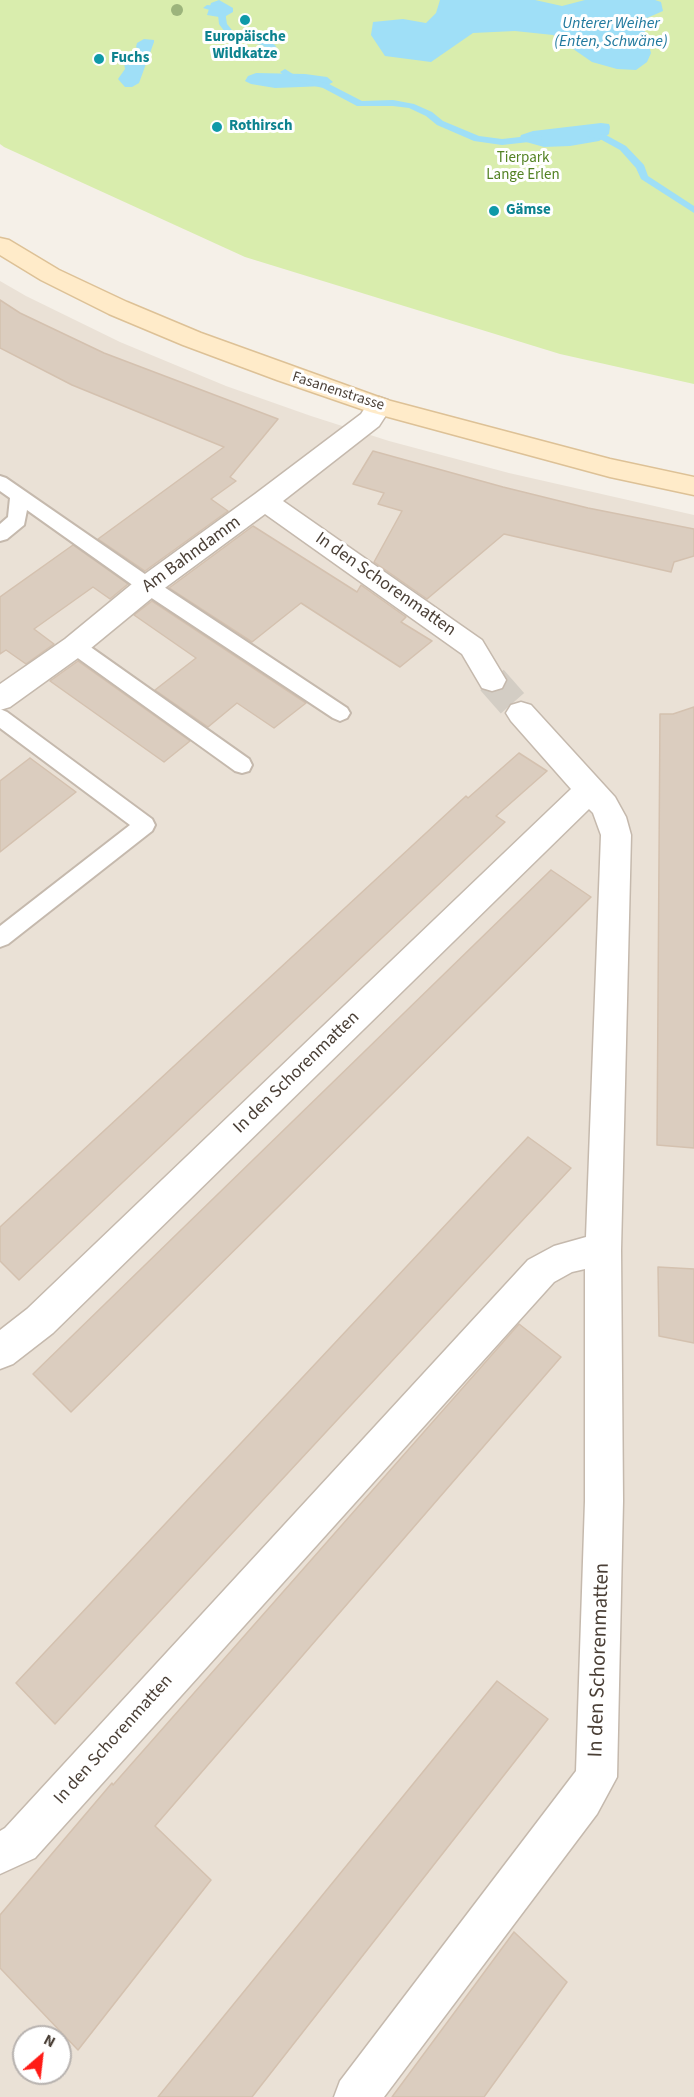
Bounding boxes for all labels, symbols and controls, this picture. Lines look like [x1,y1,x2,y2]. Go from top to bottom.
marker: Europäische Wildkatze [238,13,252,27]
water label: Unterer Weiher (Enten, Schwäne) [554,14,668,52]
place label: Europäische Wildkatze [204,29,286,64]
place label: Fuchs [111,50,149,68]
marker: Fuchs [92,52,106,66]
place label: Rothirsch [229,118,292,136]
marker: Rothirsch [210,120,224,134]
park label: Tierpark Lange Erlen [486,150,560,185]
place label: Gämse [506,202,551,220]
marker: Gämse [487,204,501,218]
street label: Fasanenstrasse [290,369,386,415]
street label: Am Bahndamm [139,512,245,598]
street label: In den Schorenmatten [310,528,460,642]
street label: In den Schorenmatten [229,1007,365,1139]
street label: In den Schorenmatten [584,1562,616,1758]
street label: In den Schorenmatten [50,1671,178,1809]
north arrow [12,2025,72,2085]
text: N [40,2029,59,2053]

